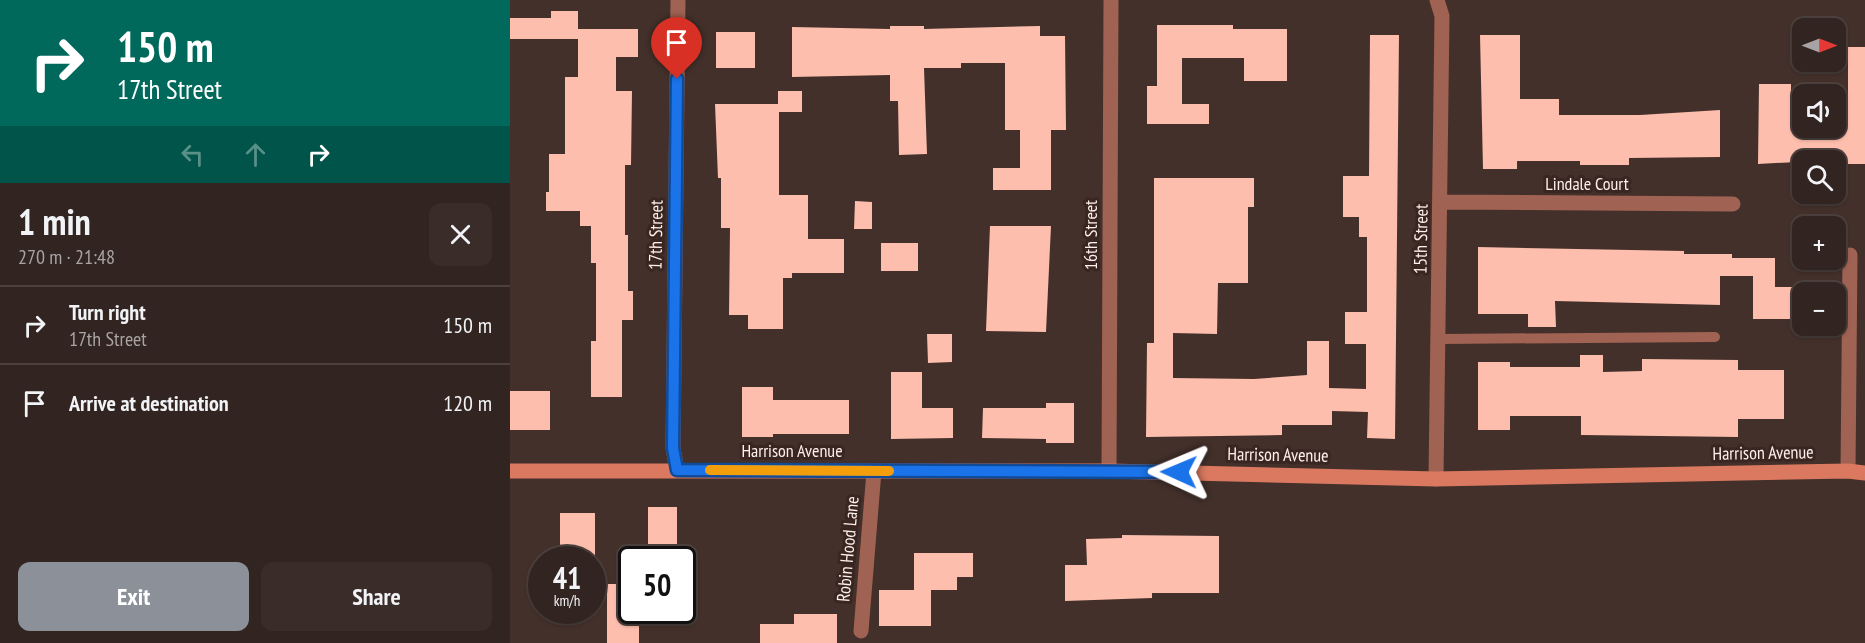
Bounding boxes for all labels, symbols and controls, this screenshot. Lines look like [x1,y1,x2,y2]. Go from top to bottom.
pin [651,17,702,79]
north arrow [1792,18,1846,72]
map controls [1792,18,1846,336]
text: 150 m [117,19,214,74]
icon: right [18,24,96,102]
icon: arrive [660,26,693,59]
text: 17th Street [117,72,222,106]
button: sound [1792,84,1846,138]
icon: left [176,138,209,171]
icon: ahead [239,138,272,171]
icon: right [302,138,335,171]
button: search [1792,150,1846,204]
street label: Lindale Court [1545,172,1629,195]
text: 1 min [18,198,91,245]
street label: 17th Street [643,200,668,270]
street label: 16th Street [1079,200,1102,270]
button: close [429,203,492,266]
street label: 15th Street [1408,204,1433,274]
button: + [1792,216,1846,270]
text: 270 m · 21:48 [18,244,115,270]
button: − [1792,282,1846,336]
text: Turn right [69,298,146,326]
icon: right [18,309,51,342]
text: 150 m [443,311,492,339]
text: 17th Street [69,326,147,352]
icon: arrive [18,387,51,420]
text: Arrive at destination [69,389,229,417]
text: 120 m [443,389,492,417]
street label: Harrison Avenue [741,439,843,462]
position arrow [1147,440,1211,504]
street label: Harrison Avenue [1712,440,1814,465]
street label: Harrison Avenue [1227,442,1329,467]
street label: Robin Hood Lane [831,495,864,603]
speed limit sign: 50 [618,546,696,624]
text: 41 [553,558,581,597]
button: Exit [18,562,249,631]
button: Share [261,562,492,631]
text: km/h [554,591,580,610]

